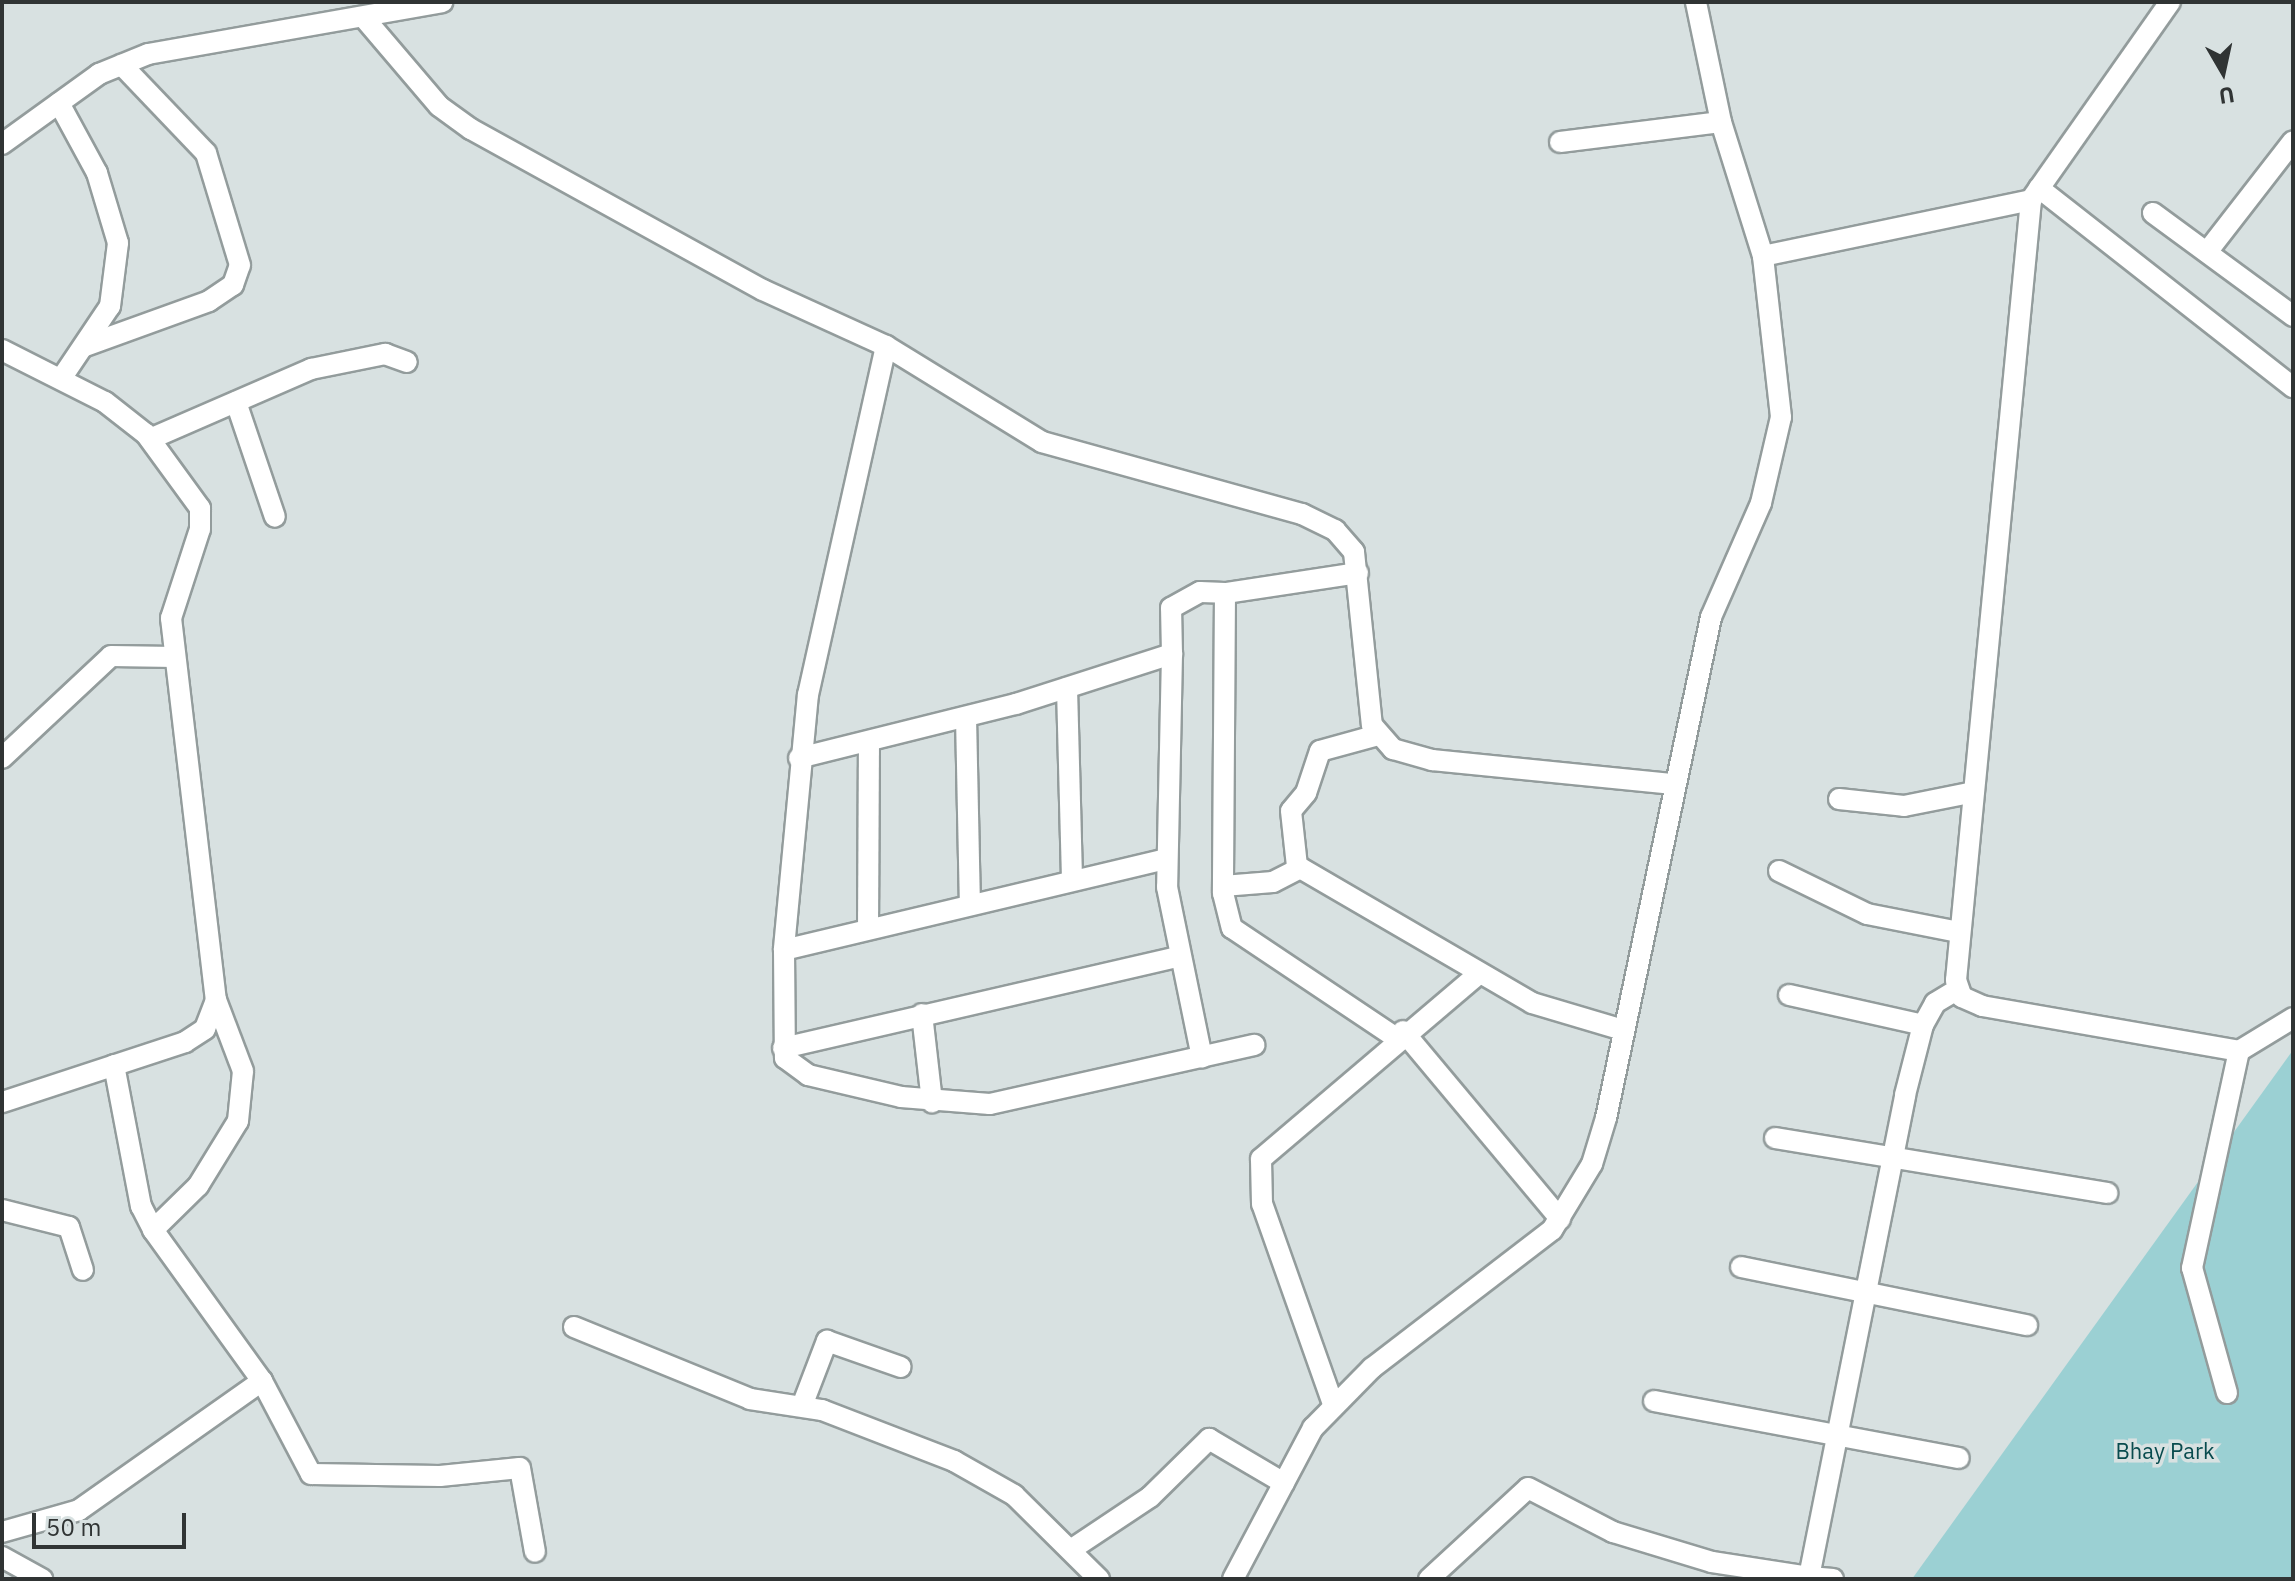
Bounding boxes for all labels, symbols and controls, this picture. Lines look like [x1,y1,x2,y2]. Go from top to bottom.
north arrow [2183,32,2263,112]
text: U [2217,81,2237,112]
park label: Bhay Park [2115,1438,2215,1464]
scale bar [36,1497,190,1547]
text: 50 m [46,1511,101,1543]

